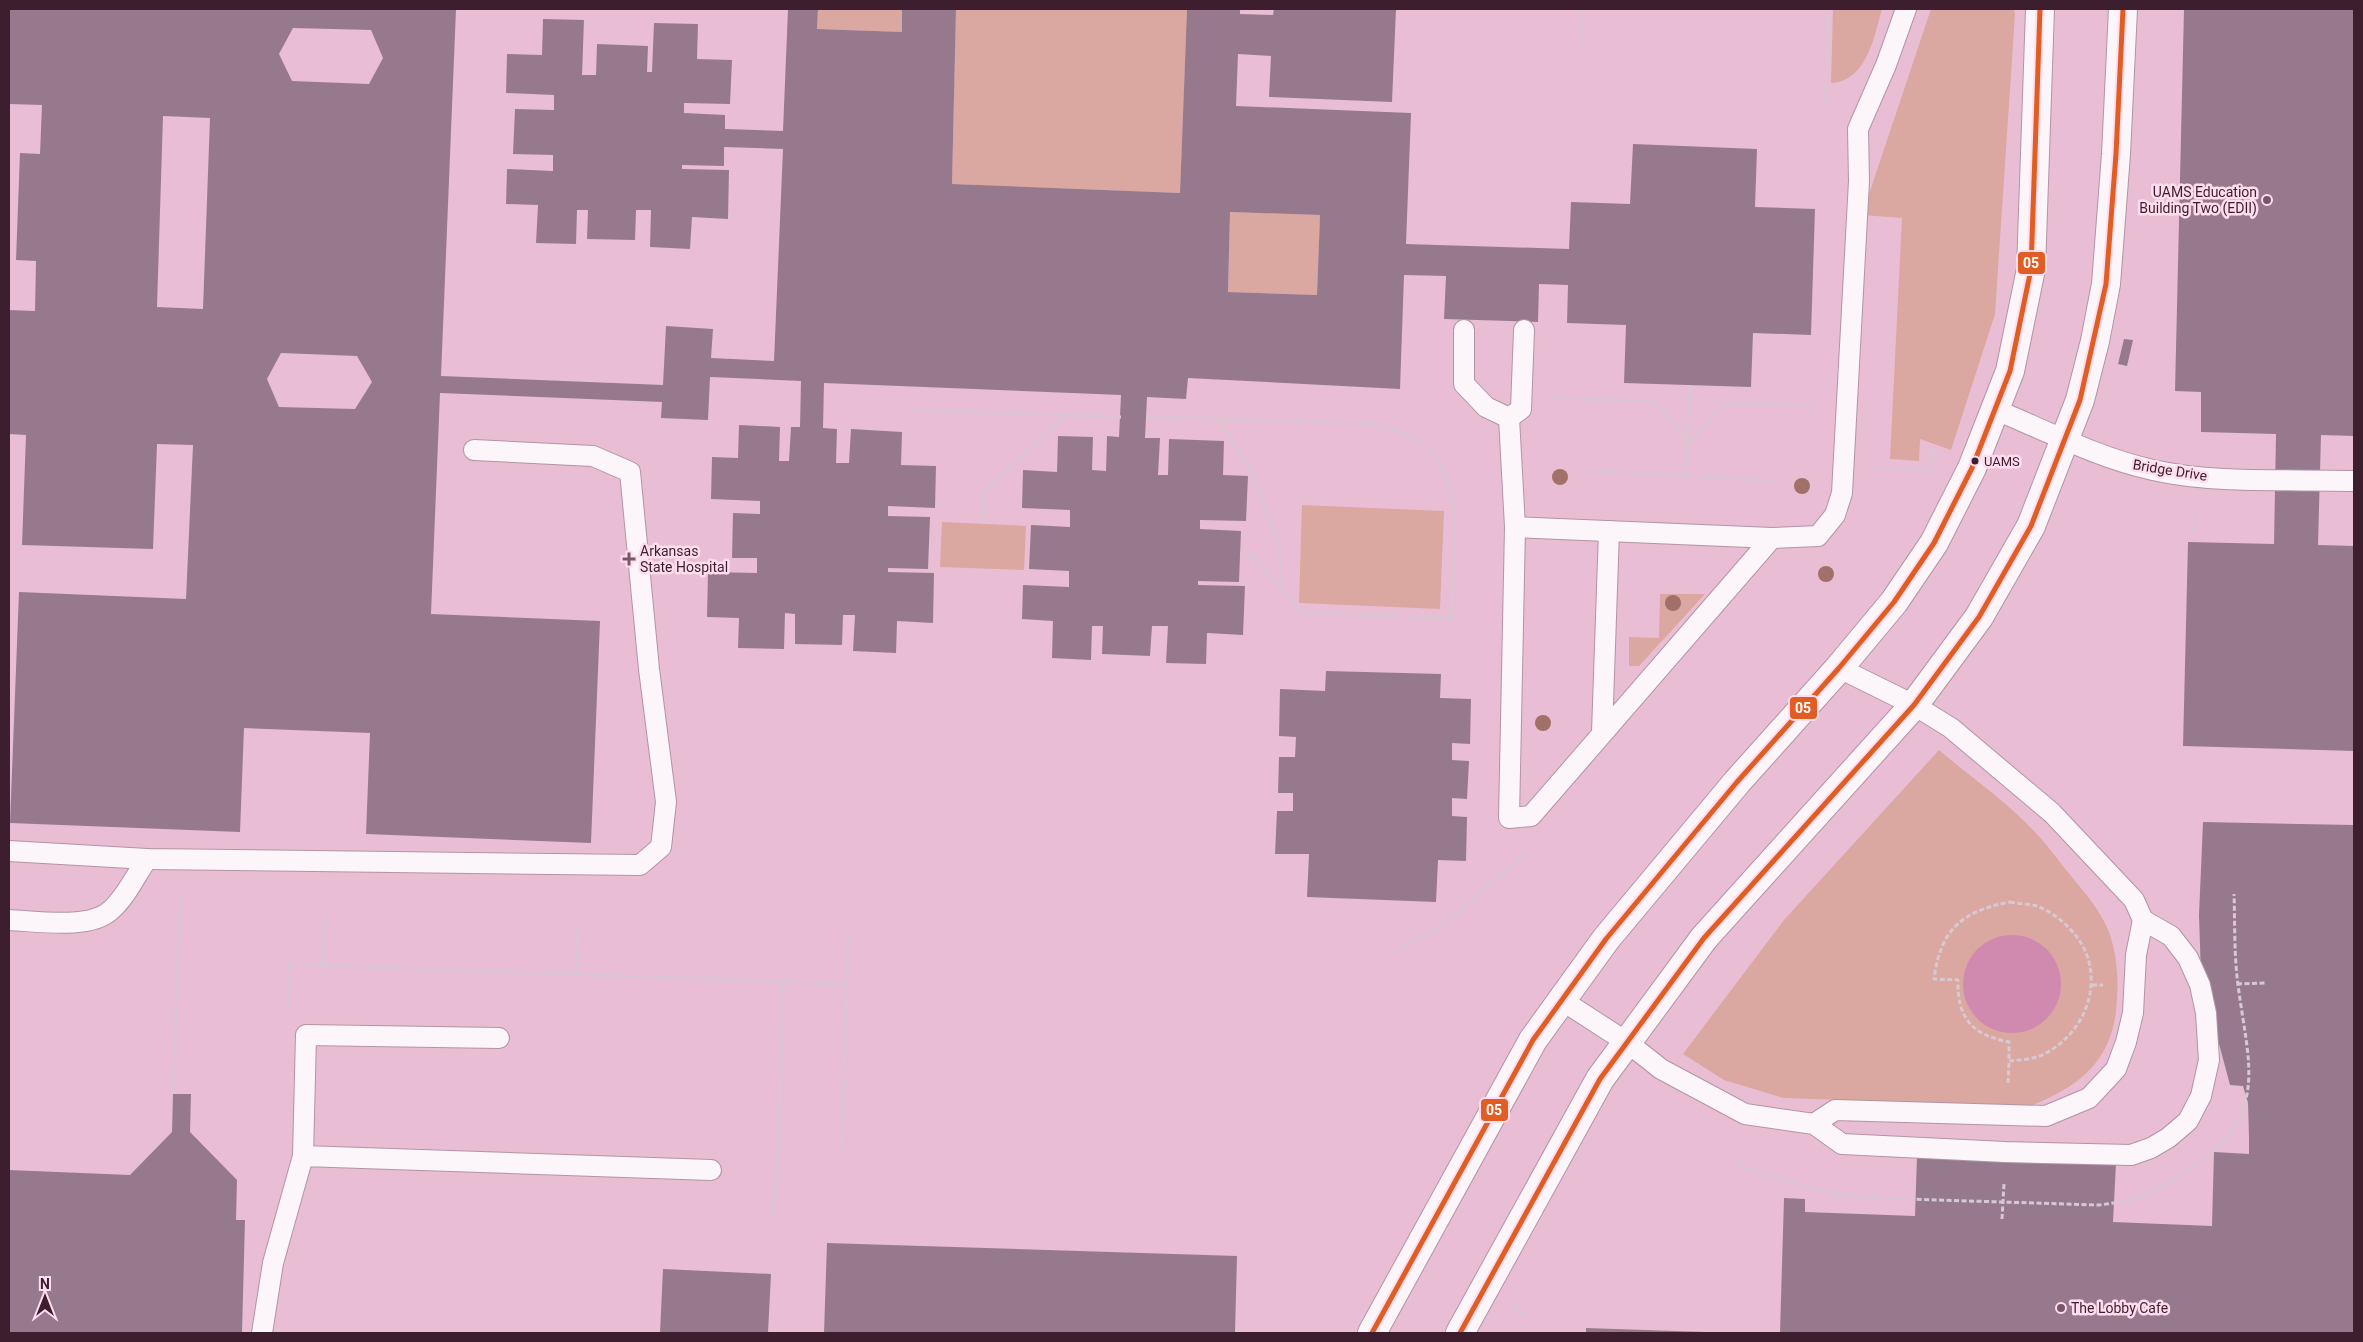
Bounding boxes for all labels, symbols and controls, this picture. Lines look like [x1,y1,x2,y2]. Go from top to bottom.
place label: UAMS Education Building Two (EDII) [2139,184,2257,217]
marker: UAMS Education Building Two (EDII) [2261,194,2273,206]
line badge: 05 [2017,251,2046,275]
text: 05 [2023,255,2039,271]
place label: UAMS [1984,454,2020,469]
marker: UAMS [1970,456,1980,466]
street label: Bridge Drive [2132,456,2208,484]
place label: Arkansas State Hospital [640,543,728,575]
marker: Arkansas State Hospital [622,552,636,566]
line badge: 05 [1789,696,1818,720]
text: 05 [1795,700,1811,716]
line badge: 05 [1480,1098,1509,1122]
text: 05 [1486,1102,1502,1118]
north arrow [20,1272,70,1322]
text: N [40,1276,50,1292]
place label: The Lobby Cafe [2071,1300,2168,1316]
marker: The Lobby Cafe [2055,1302,2067,1314]

